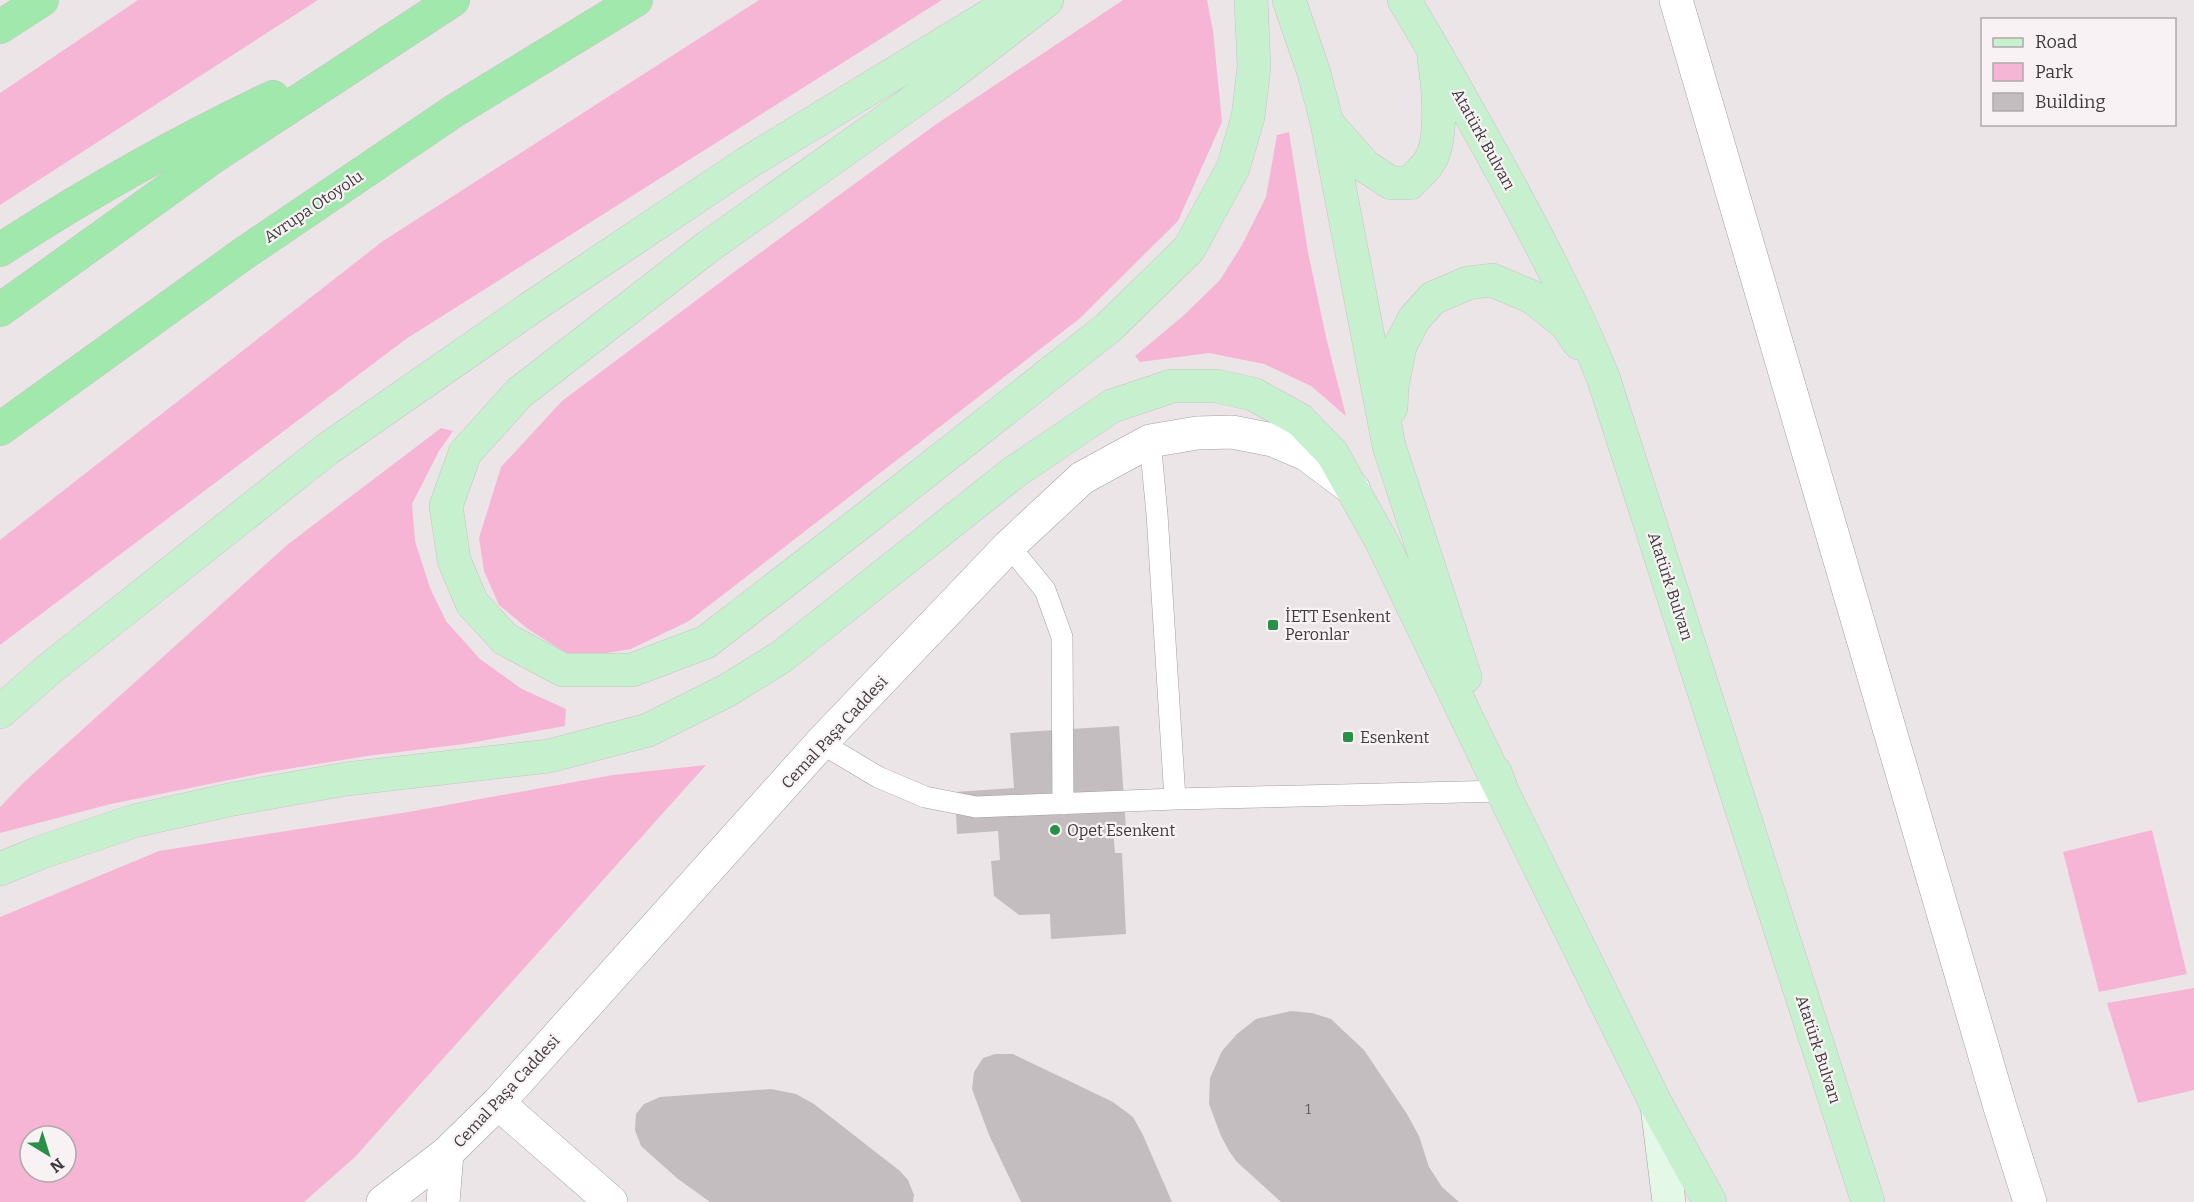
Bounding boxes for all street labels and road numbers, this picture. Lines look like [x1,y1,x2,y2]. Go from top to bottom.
street label: Atatürk Bulvarı [1448,85,1519,193]
street label: Avrupa Otoyolu [260,166,366,247]
street label: Atatürk Bulvarı [1644,530,1697,643]
street label: Cemal Paşa Caddesi [777,672,892,793]
street label: Atatürk Bulvarı [1792,993,1845,1106]
street label: Cemal Paşa Caddesi [449,1031,564,1152]

